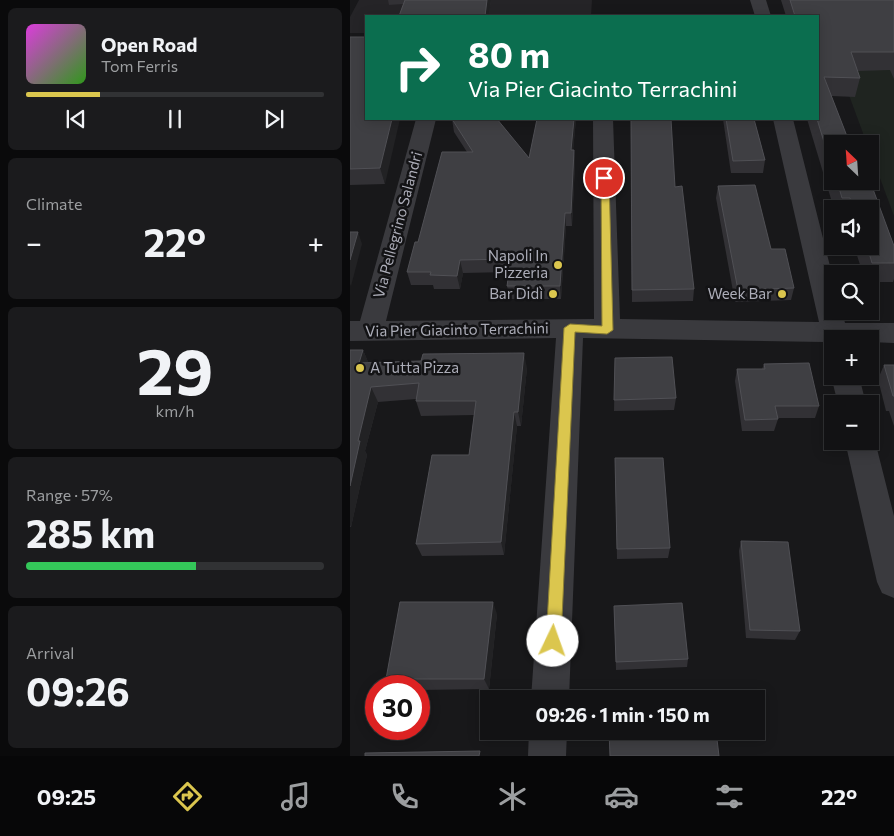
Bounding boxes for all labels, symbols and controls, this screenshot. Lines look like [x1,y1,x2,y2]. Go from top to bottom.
text: 80 m [468,32,550,75]
text: Open Road [101,33,197,56]
icon: right [385,35,450,100]
text: Tom Ferris [101,56,178,75]
text: Via Pier Giacinto Terrachini [468,75,737,102]
icon: previous [62,105,90,133]
icon: pause [161,105,189,133]
icon: next [260,105,288,133]
north arrow [824,135,879,190]
map controls [824,135,879,450]
street label: Via Pellegrino Salandri [369,149,425,300]
pin [583,157,625,199]
icon: arrive [590,164,618,192]
text: Climate [26,194,82,213]
button: sound [824,200,879,255]
text: 22° [143,218,206,265]
text: − [26,225,42,259]
text: + [308,225,324,259]
place label: Napoli In Pizzeria [488,246,548,281]
marker: Napoli In Pizzeria [552,259,564,271]
button: search [824,265,879,320]
place label: Bar Didì [489,284,543,302]
place label: Week Bar [707,284,772,302]
marker: Bar Didì [547,288,559,300]
marker: Week Bar [776,288,788,300]
street label: Via Pier Giacinto Terrachini [365,318,549,340]
text: 29 [137,329,213,408]
button: + [824,330,879,385]
place label: A Tutta Pizza [370,358,459,376]
marker: A Tutta Pizza [354,362,366,374]
button: − [824,395,879,450]
text: km/h [156,401,194,420]
text: Range · 57% [26,485,113,504]
text: 285 km [26,509,155,556]
position arrow [526,614,578,666]
text: Arrival [26,643,74,662]
text: 09:26 [26,667,130,714]
speed limit sign: 30 [365,675,430,740]
text: 09:26 · 1 min · 150 m [536,703,709,726]
icon: directions [170,779,205,814]
icon: music [278,779,313,814]
icon: phone [387,779,422,814]
icon: climate [495,779,530,814]
icon: car [604,779,639,814]
icon: filters [712,779,747,814]
text: 09:25 [37,783,96,810]
text: 22° [821,783,857,810]

